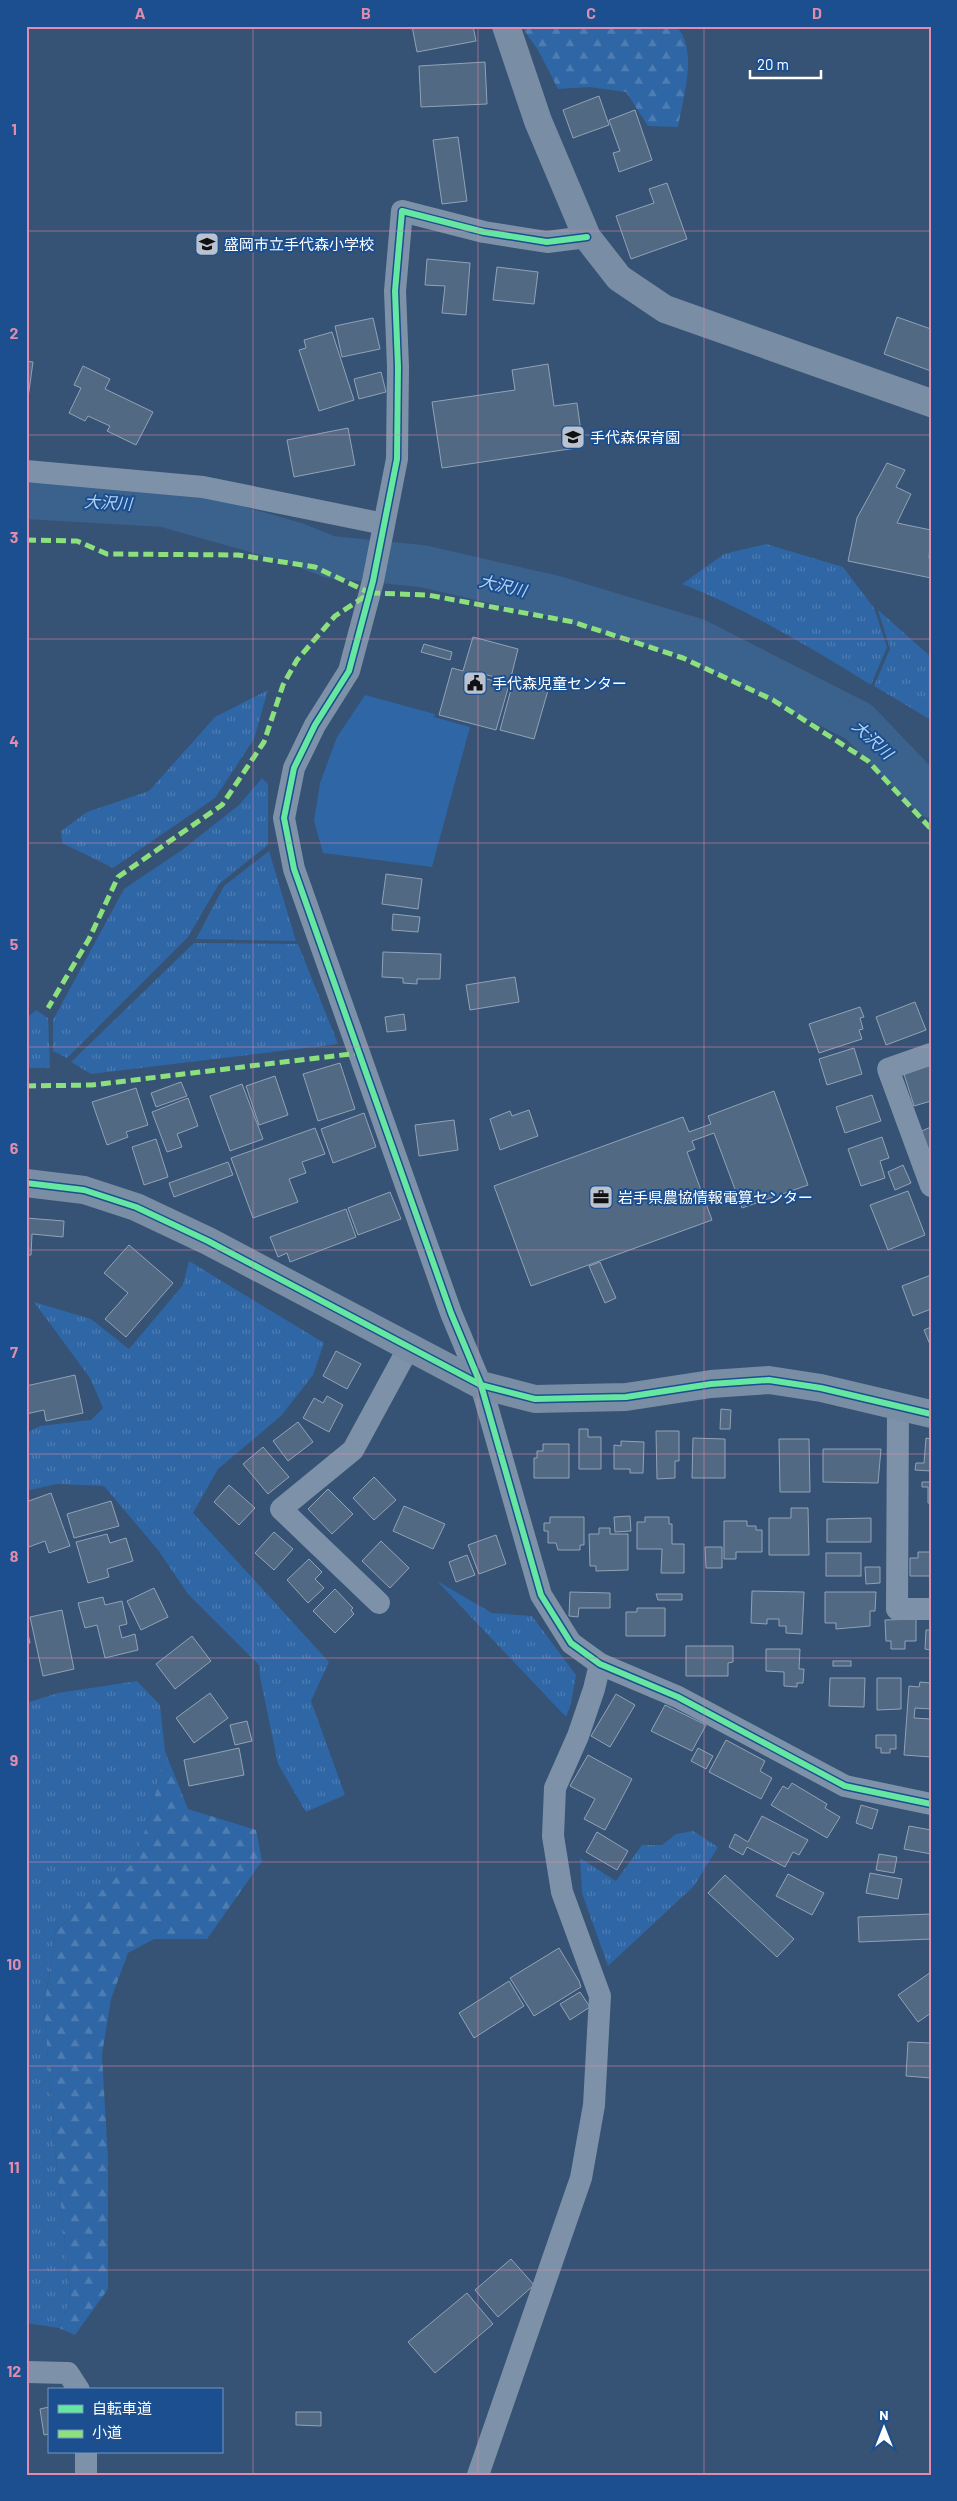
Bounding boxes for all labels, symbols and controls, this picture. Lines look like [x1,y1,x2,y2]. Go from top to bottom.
text: A [135,3,146,22]
text: B [361,3,371,22]
text: C [586,3,596,22]
text: D [812,3,822,22]
scale bar [750,48,821,80]
text: 20 m [757,55,789,73]
text: 1 [11,119,17,138]
school or university icon: 盛岡市立手代森小学校 [194,231,220,257]
place label: 盛岡市立手代森小学校 [224,235,374,253]
text: 2 [10,323,19,342]
school or university icon: 手代森保育園 [560,424,586,450]
place label: 手代森保育園 [590,428,680,446]
water label: 大沢川 [84,491,134,513]
text: 3 [10,527,18,546]
water label: 大沢川 [477,570,530,600]
public building icon: 手代森児童センター [462,670,488,696]
place label: 手代森児童センター [492,674,627,692]
water label: 大沢川 [849,716,898,764]
text: 4 [9,731,19,750]
text: 5 [10,934,19,953]
text: 6 [10,1138,19,1157]
office icon: 岩手県農協情報電算センター [588,1184,614,1210]
place label: 岩手県農協情報電算センター [618,1188,813,1206]
text: 7 [10,1342,18,1361]
text: 8 [10,1546,19,1565]
text: 9 [10,1750,18,1769]
text: 10 [7,1954,21,1973]
text: 11 [8,2157,20,2176]
text: 12 [7,2361,21,2380]
legend [48,2388,222,2454]
text: 自転車道 [92,2399,152,2417]
north arrow [860,2404,910,2454]
text: N [879,2406,889,2423]
text: 小道 [92,2423,122,2441]

